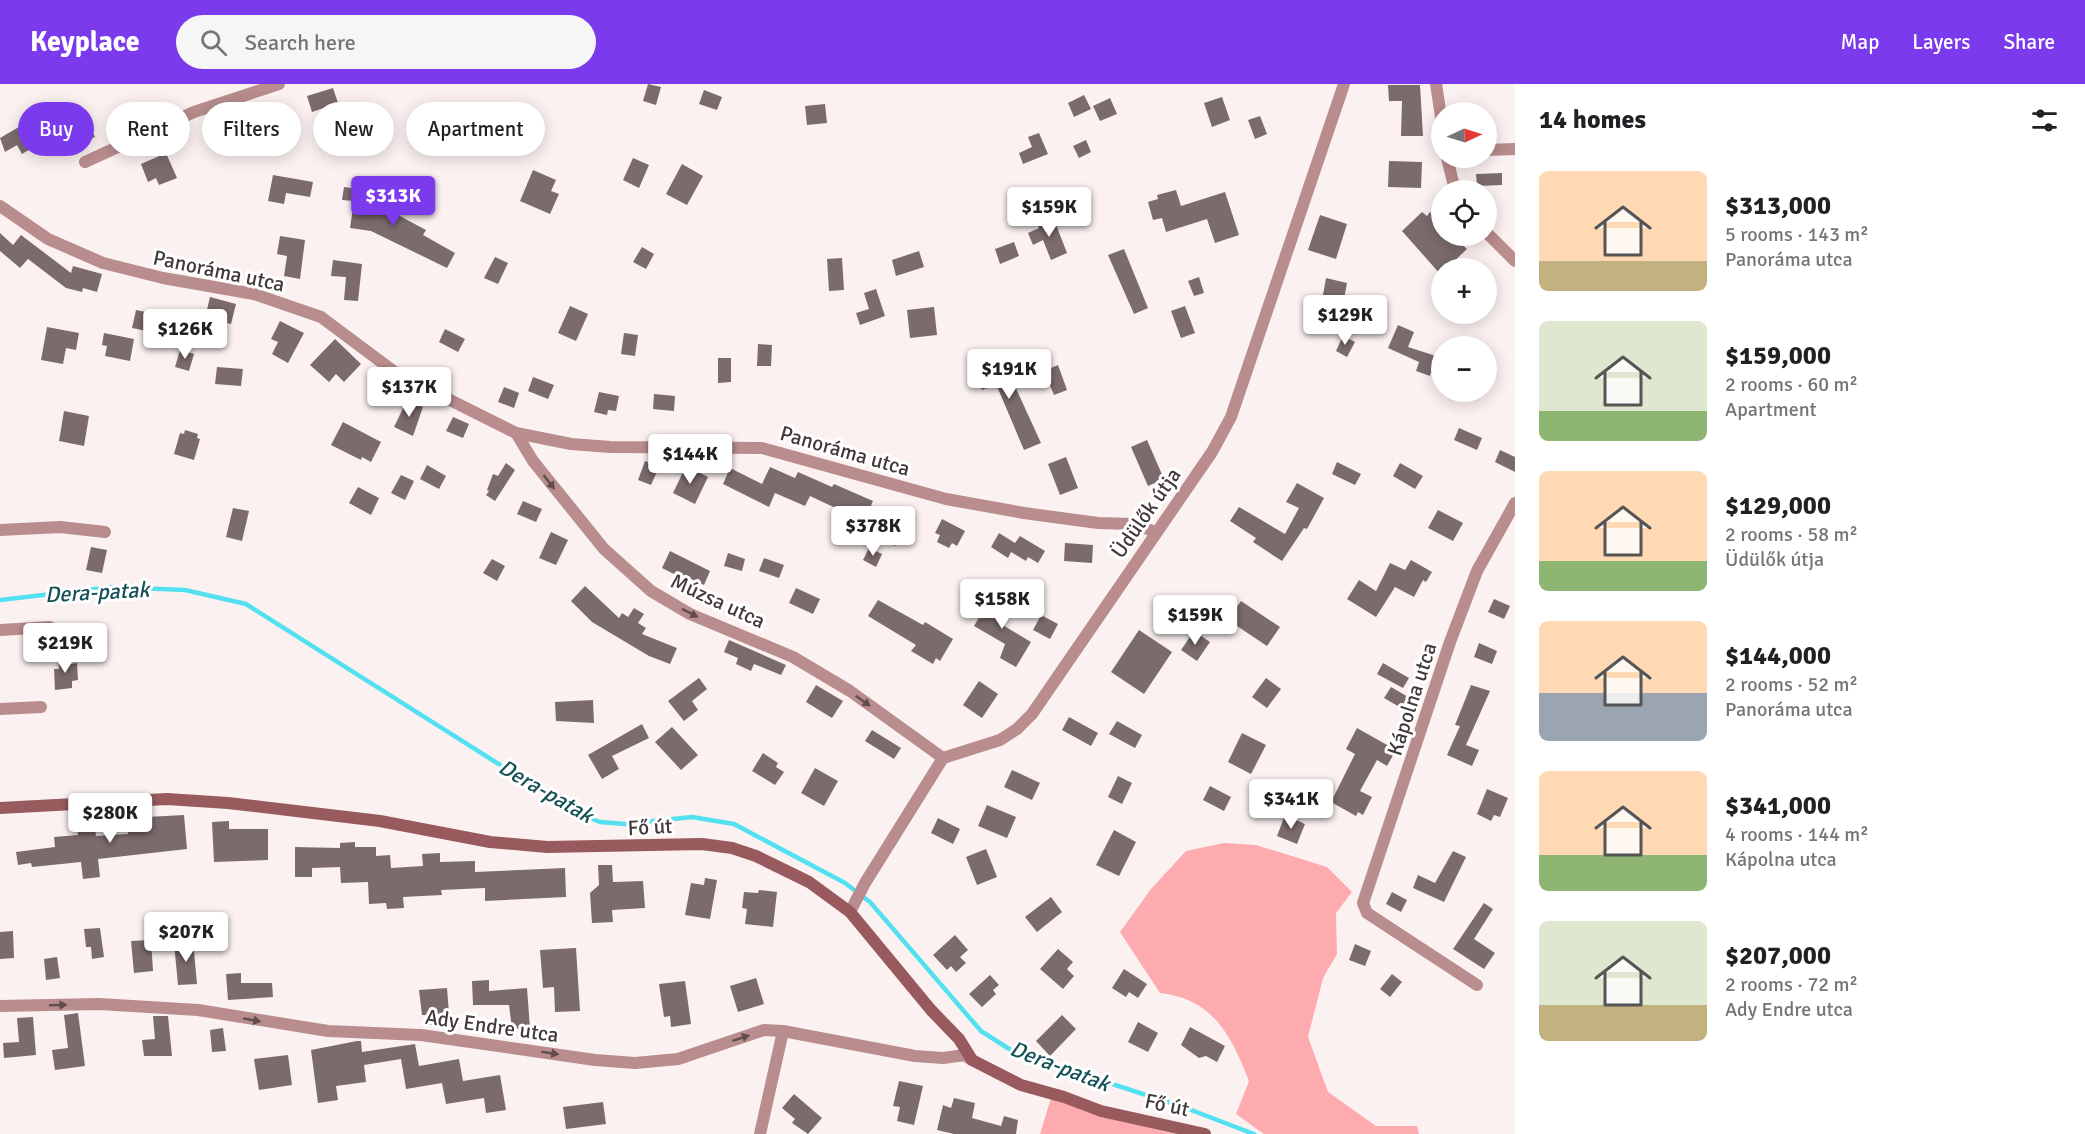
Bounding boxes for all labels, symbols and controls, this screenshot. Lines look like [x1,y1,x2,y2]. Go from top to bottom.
search box [176,15,596,69]
text: Keyplace [30,25,140,59]
icon: search [197,26,230,59]
text: Search here [245,29,356,56]
text: Map [1841,29,1879,55]
text: Layers [1912,29,1970,55]
text: Share [2003,29,2055,55]
chip: Buy [18,102,94,156]
chip: Rent [106,102,190,156]
chip: Filters [202,102,301,156]
chip: New [313,102,394,156]
chip: Apartment [406,102,545,156]
north arrow [1431,102,1497,168]
map controls [1431,102,1497,402]
text: 14 homes [1539,104,1646,136]
icon: filters [2028,104,2061,137]
pin: $313K [351,176,435,227]
button: locate [1431,180,1497,246]
text: $313K [365,183,421,208]
pin: $159K [1007,187,1091,238]
text: $313,000 [1725,190,1831,222]
text: $159K [1021,194,1077,219]
icon: home [1587,195,1659,267]
text: 5 rooms · 143 m² [1725,222,1869,247]
street label: Panoráma utca [151,244,287,298]
text: Panoráma utca [1725,247,1853,272]
button: + [1431,258,1497,324]
pin: $129K [1303,295,1387,346]
text: $129K [1317,302,1373,327]
pin: $126K [143,309,227,360]
text: $126K [157,316,213,341]
button: − [1431,336,1497,402]
text: $159,000 [1725,340,1831,372]
icon: home [1587,345,1659,417]
pin: $191K [967,349,1051,400]
text: $191K [981,356,1037,381]
pin: $137K [367,367,451,418]
text: 2 rooms · 60 m² [1725,372,1858,397]
text: $137K [381,374,437,399]
text: Apartment [1725,397,1817,422]
street label: Panoráma utca [777,420,913,482]
pin: $144K [648,434,732,485]
text: $144K [662,441,718,466]
street label: Üdülők útja [1105,463,1187,563]
one-way arrow [542,474,554,489]
text: $129,000 [1725,490,1831,522]
icon: home [1587,495,1659,567]
pin: $378K [831,506,915,557]
text: $378K [845,513,901,538]
text: 2 rooms · 58 m² [1725,522,1858,547]
text: Üdülők útja [1725,547,1824,572]
street label: Múzsa utca [667,568,769,634]
water label: Dera-patak [44,576,152,608]
pin: $158K [960,579,1044,630]
text: $158K [974,586,1030,611]
pin: $159K [1153,595,1237,646]
text: $159K [1167,602,1223,627]
one-way arrow [681,609,698,618]
pin: $219K [23,623,107,674]
text: $219K [37,630,93,655]
street label: Kápolna utca [1382,639,1442,759]
text: $144,000 [1725,640,1831,672]
icon: home [1587,645,1659,717]
text: 2 rooms · 52 m² [1725,672,1858,697]
one-way arrow [855,695,871,707]
text: Panoráma utca [1725,697,1853,722]
water label: Dera-patak [494,753,600,830]
pin: $341K [1249,779,1333,830]
text: $341K [1263,786,1319,811]
text: $341,000 [1725,790,1831,822]
pin: $280K [68,793,152,844]
icon: home [1587,795,1659,867]
text: $280K [82,800,138,825]
street label: Fő út [627,813,673,841]
text: 4 rooms · 144 m² [1725,822,1869,847]
text: Kápolna utca [1725,847,1837,872]
pin: $207K [144,912,228,963]
text: $207K [158,919,214,944]
text: $207,000 [1725,940,1831,972]
icon: home [1587,945,1659,1017]
text: 2 rooms · 72 m² [1725,972,1858,997]
text: Ady Endre utca [1725,997,1853,1022]
one-way arrow [49,1000,68,1010]
street label: Ady Endre utca [424,1004,560,1048]
one-way arrow [243,1016,262,1025]
one-way arrow [732,1032,750,1042]
water label: Dera-patak [1006,1035,1115,1098]
one-way arrow [541,1049,560,1058]
street label: Fő út [1142,1088,1192,1122]

